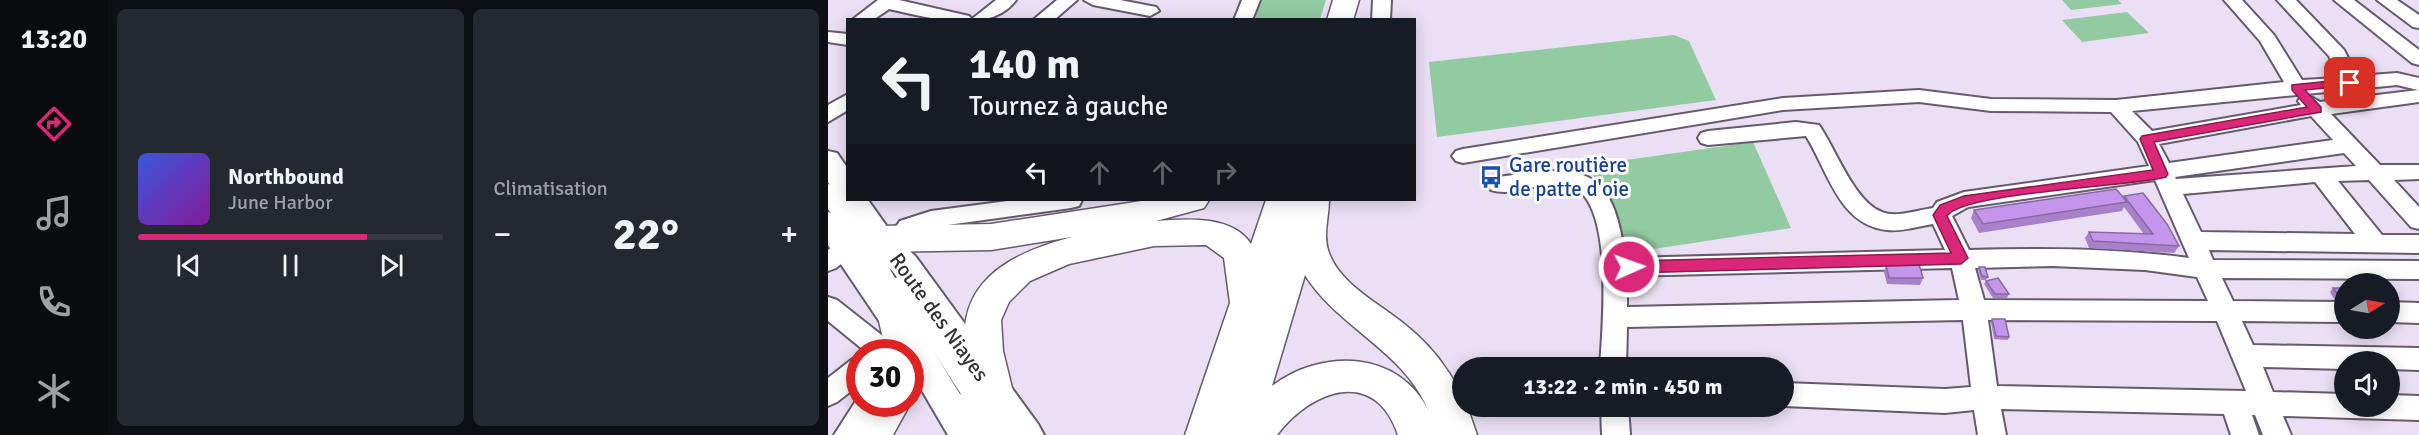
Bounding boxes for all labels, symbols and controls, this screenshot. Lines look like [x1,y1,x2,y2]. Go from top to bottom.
text: 13:20 [21,23,87,56]
text: 140 m [969,39,1080,90]
icon: left [870,42,948,120]
pin [2324,57,2375,108]
icon: arrive [2333,66,2366,99]
text: Tournez à gauche [969,90,1168,123]
icon: directions [33,103,75,145]
place label: Gare routière de patte d'oie [1509,152,1629,202]
icon: left [1020,156,1053,189]
icon: ahead [1083,156,1116,189]
icon: ahead [1146,156,1179,189]
icon: right [1209,156,1242,189]
text: Northbound [228,163,344,190]
bus stop icon: Gare routière de patte d'oie [1478,164,1504,190]
text: Climatisation [494,176,608,201]
text: June Harbor [228,190,333,215]
icon: music [33,192,75,234]
text: 22° [612,207,679,262]
text: − [494,214,511,255]
text: + [780,214,798,255]
position arrow [1597,235,1661,299]
street label: Route des Niayes [884,248,994,386]
icon: previous [172,249,205,282]
icon: pause [274,249,307,282]
icon: next [375,249,408,282]
north arrow [2334,273,2400,339]
map controls [2334,273,2400,417]
icon: phone [33,281,75,323]
speed limit sign: 30 [846,339,924,417]
button: sound [2334,351,2400,417]
icon: climate [33,370,75,412]
text: 13:22 · 2 min · 450 m [1523,373,1723,400]

